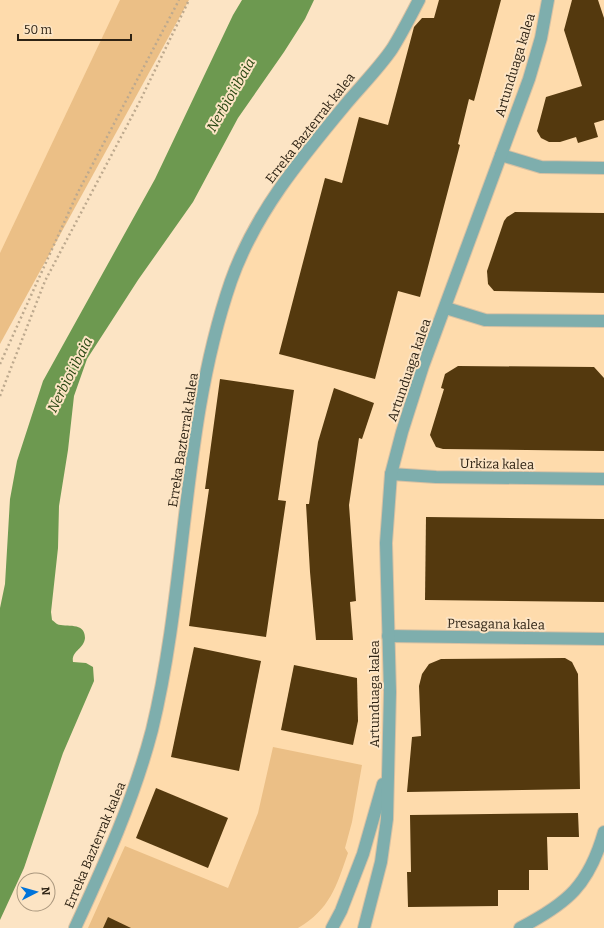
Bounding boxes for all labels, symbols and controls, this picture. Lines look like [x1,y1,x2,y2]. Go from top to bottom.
street label: Artunduaga kalea [492,11,538,119]
scale bar [18,16,131,42]
text: 50 m [24,23,53,37]
water label: Nerbioi ibaia [203,55,259,135]
street label: Erreka Bazterrak kalea [262,70,358,186]
street label: Artunduaga kalea [384,317,434,423]
water label: Nerbioi ibaia [44,335,96,415]
street label: Erreka Bazterrak kalea [165,372,201,508]
street label: Urkiza kalea [460,456,534,472]
street label: Presagana kalea [447,616,545,632]
street label: Artunduaga kalea [367,640,382,748]
street label: Erreka Bazterrak kalea [62,779,128,911]
north arrow [16,872,56,912]
text: N [39,886,52,896]

